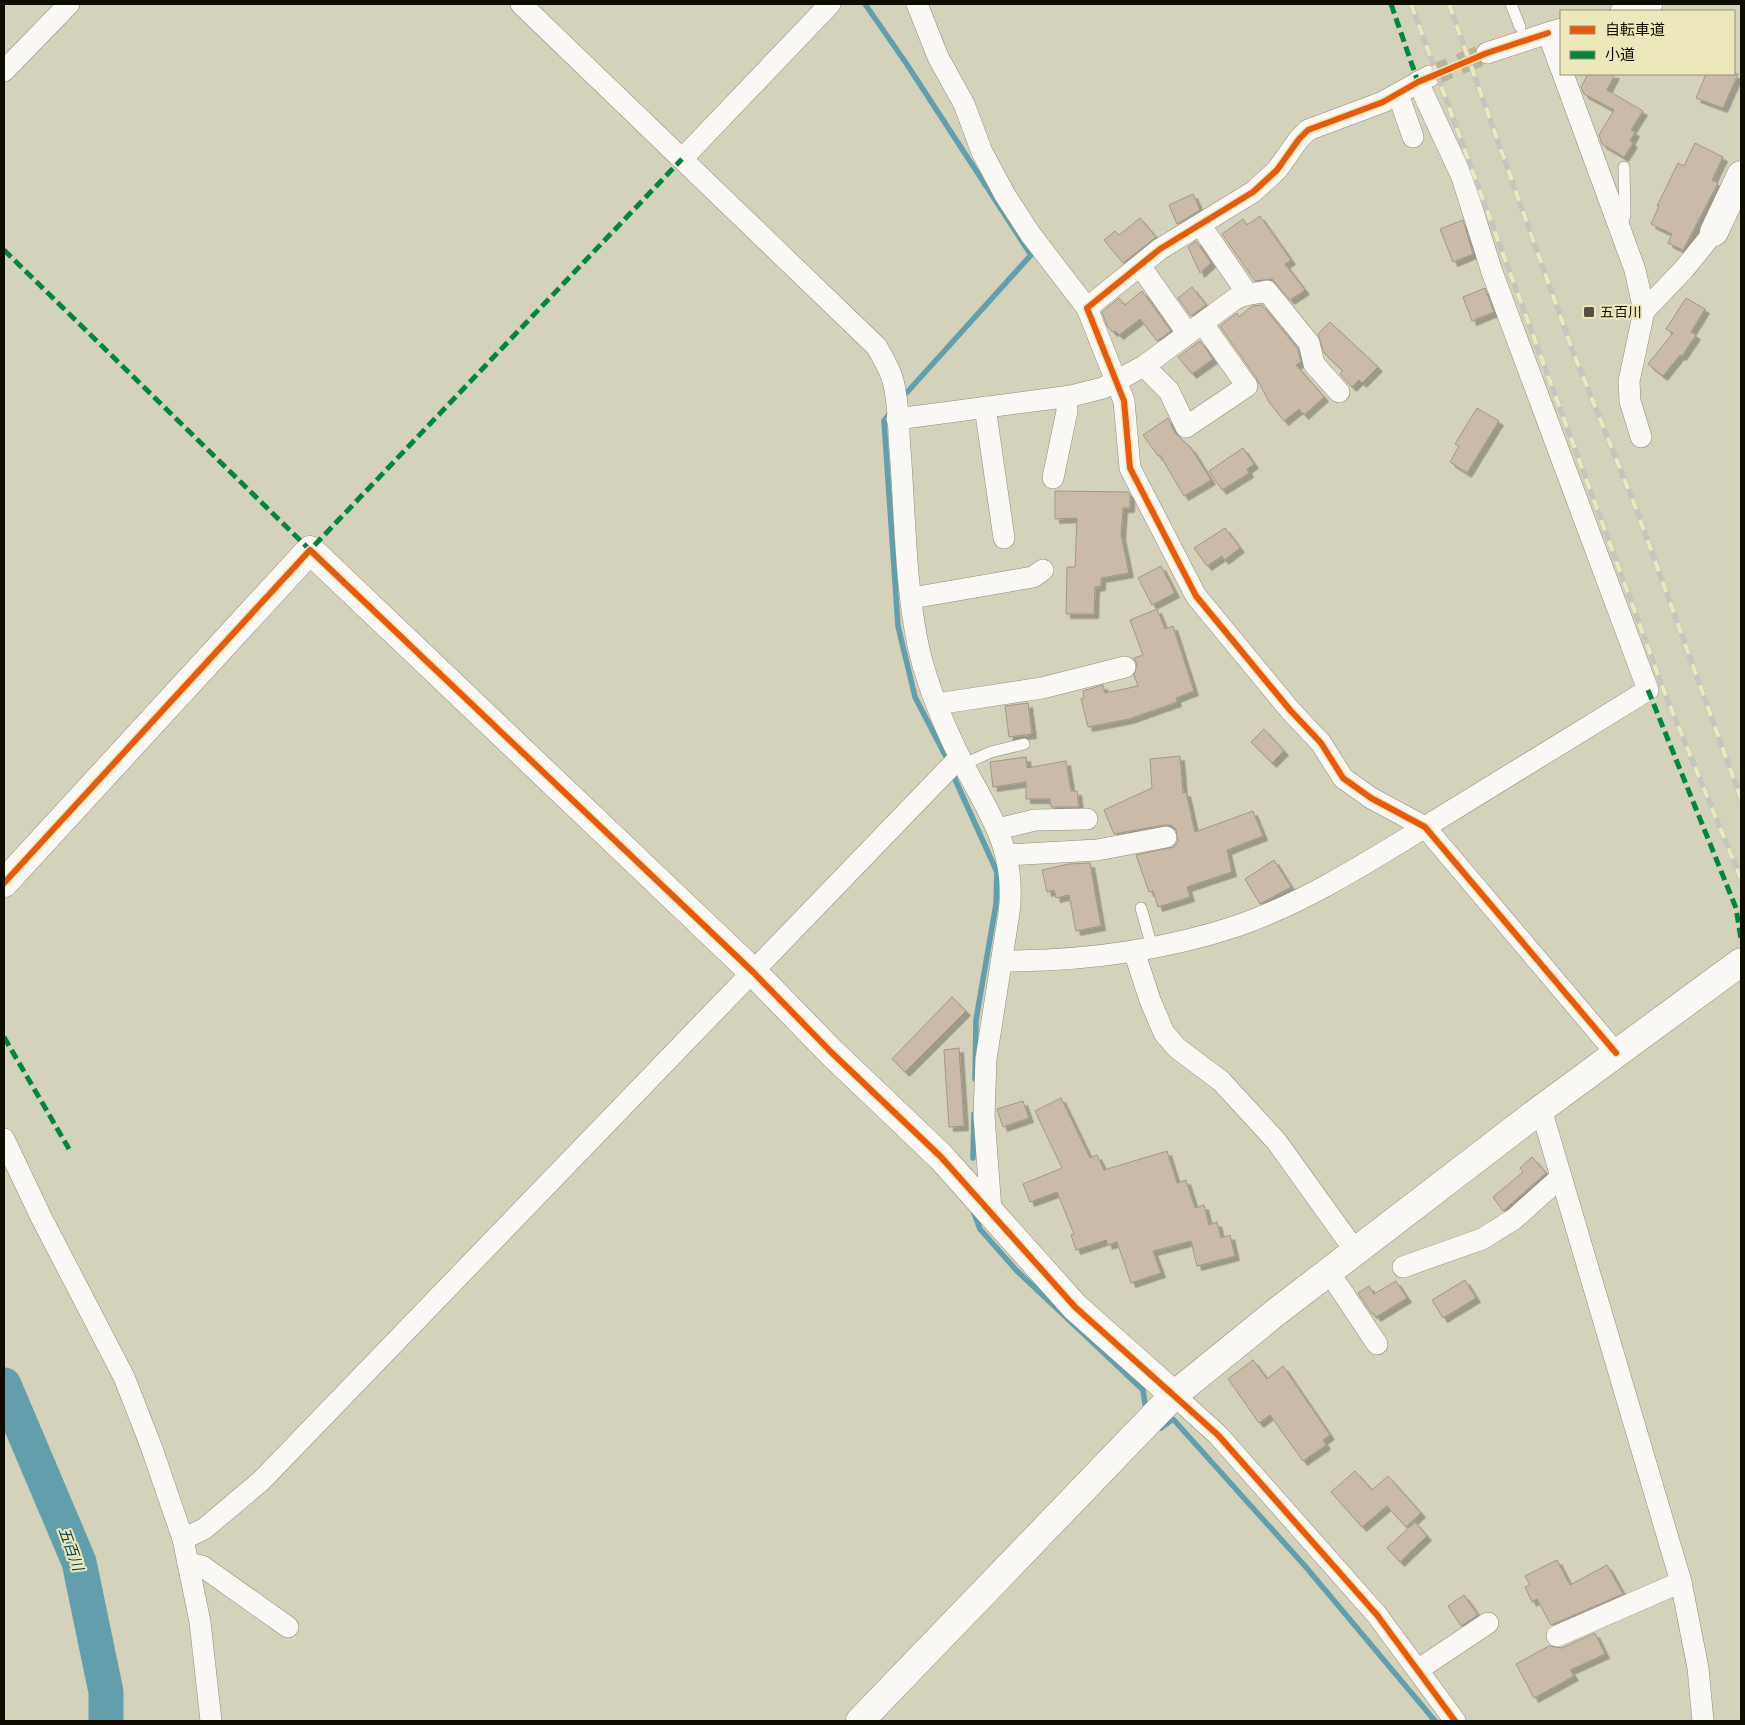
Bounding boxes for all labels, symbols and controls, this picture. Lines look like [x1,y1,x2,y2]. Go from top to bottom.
legend [1560,10,1735,75]
text: 自転車道 [1605,22,1665,38]
text: 小道 [1605,47,1635,63]
place label: 五百川 [1600,304,1642,320]
marker: 五百川 [1582,305,1596,319]
water label: 五百川 [56,1525,87,1575]

